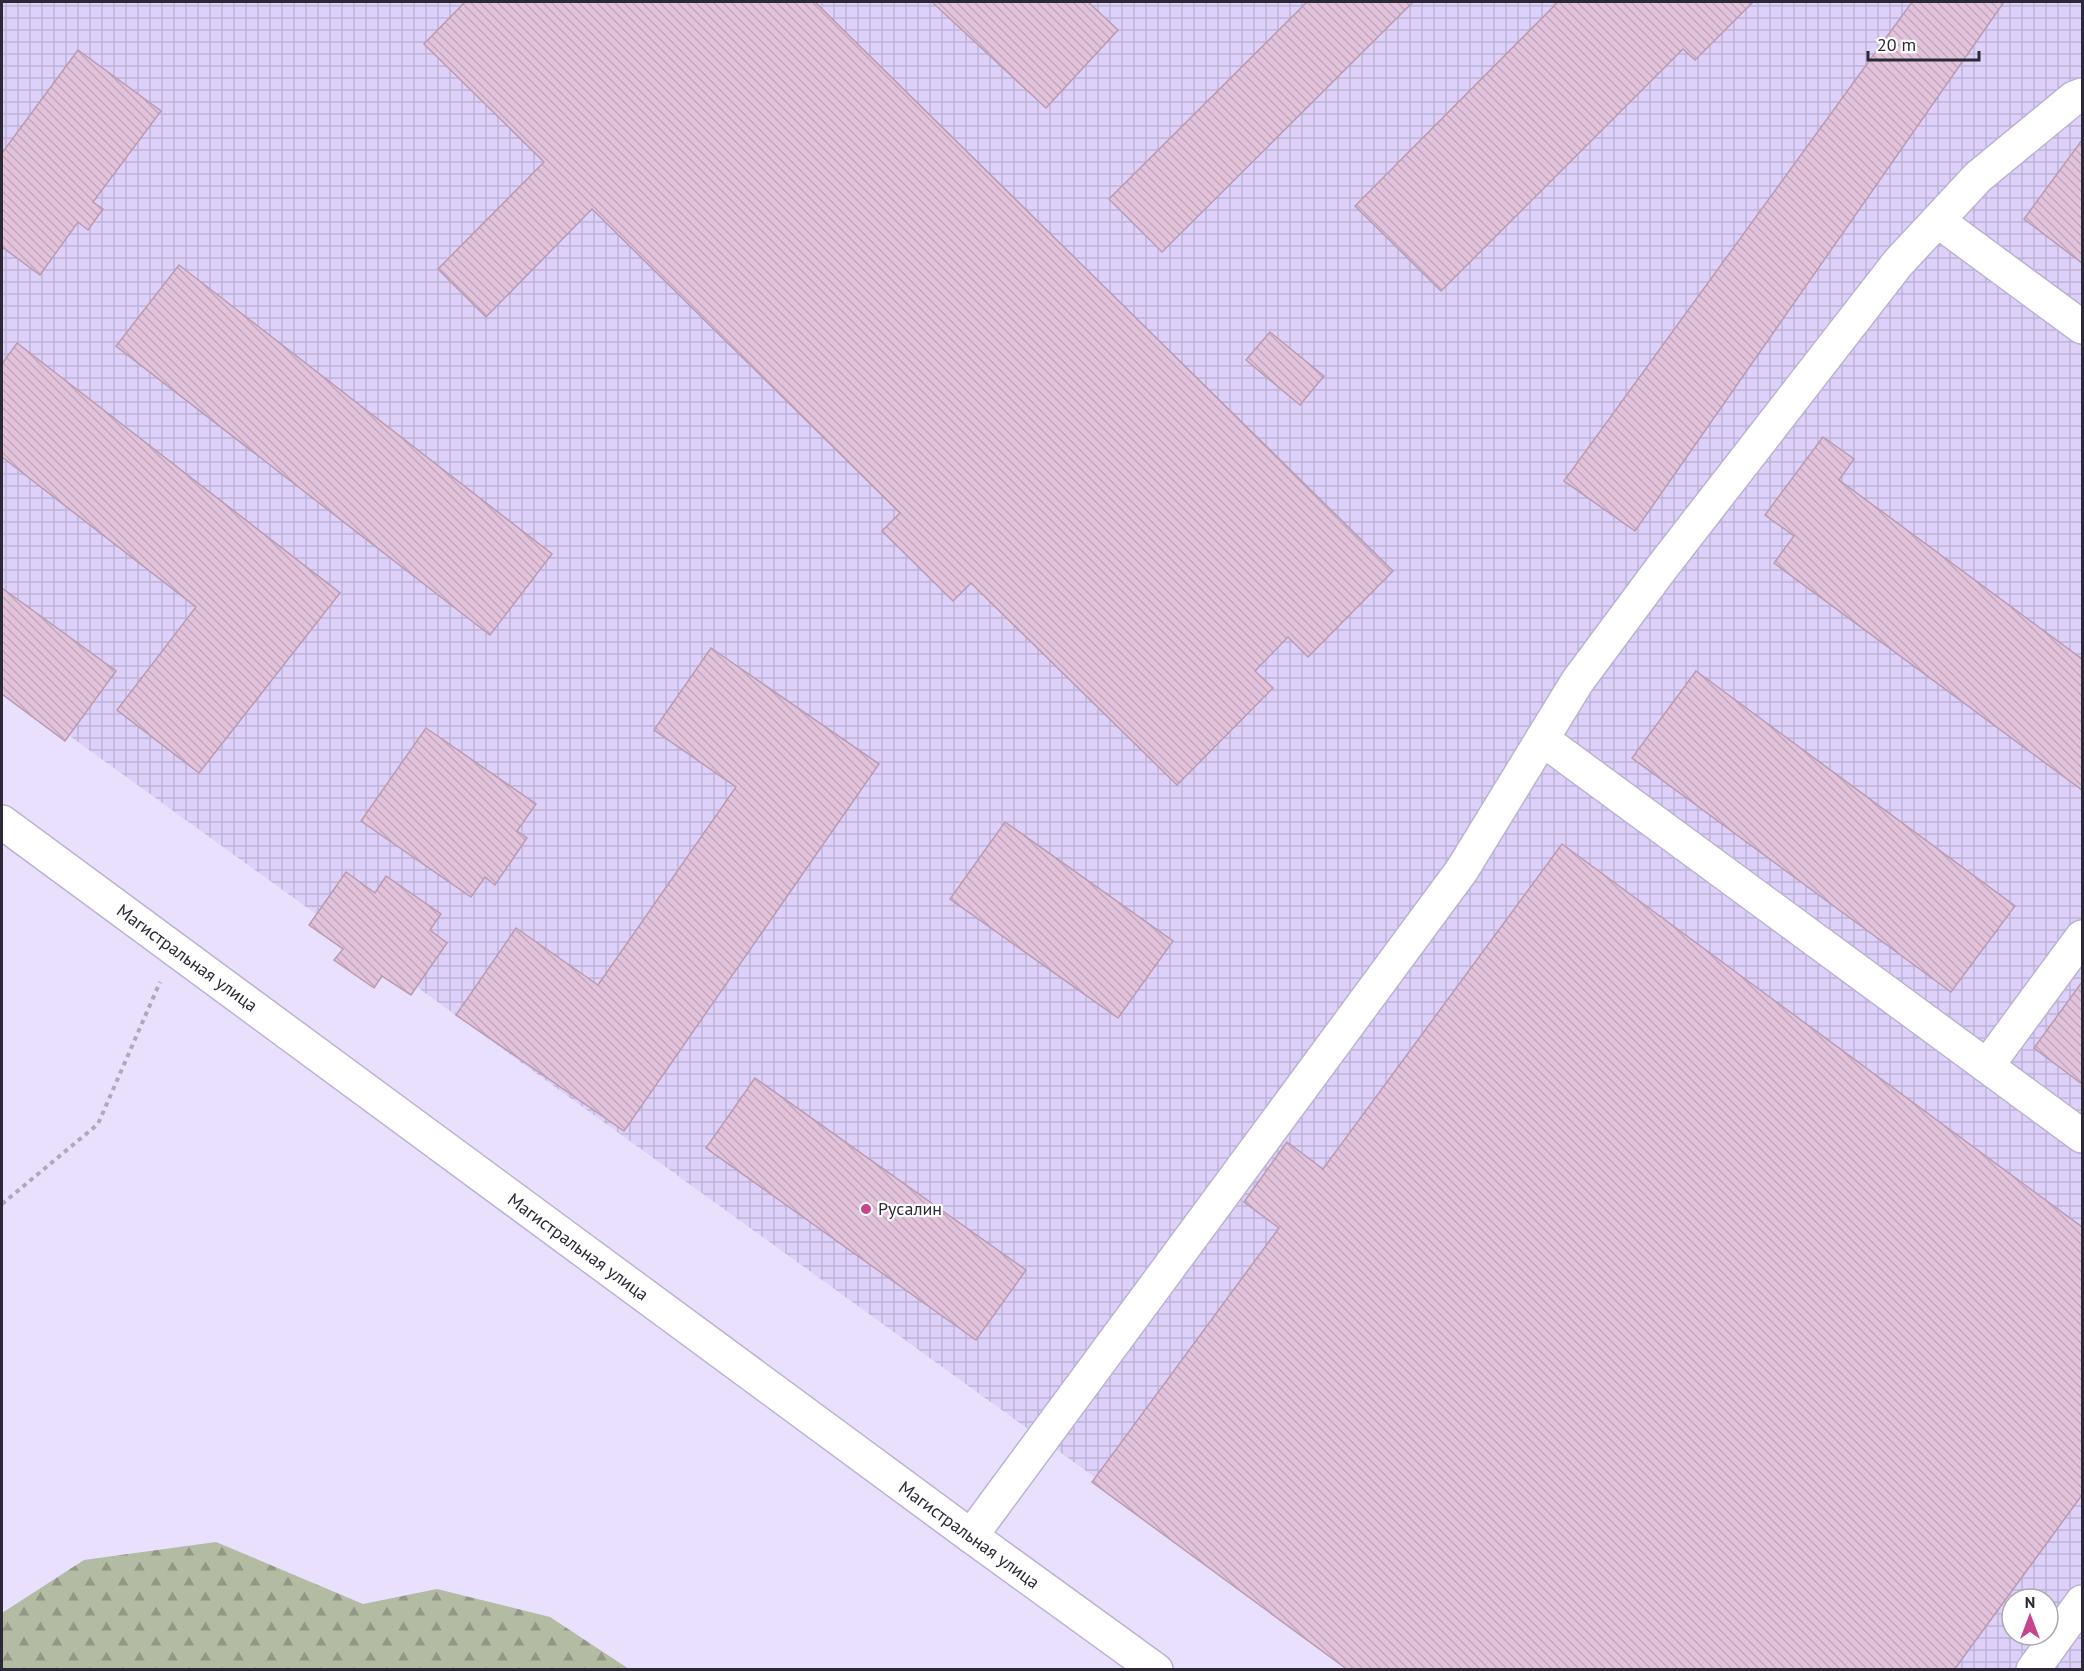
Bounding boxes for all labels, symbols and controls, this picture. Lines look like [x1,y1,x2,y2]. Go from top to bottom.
scale bar [1868,24,1979,62]
text: 20 m [1877,33,1916,56]
street label: Магистральная улица [112,899,262,1016]
street label: Магистральная улица [503,1188,653,1305]
place label: Русалин [878,1197,942,1220]
marker: Русалин [859,1202,873,1216]
street label: Магистральная улица [894,1476,1044,1593]
north arrow [2000,1587,2060,1647]
text: N [2025,1592,2035,1612]

